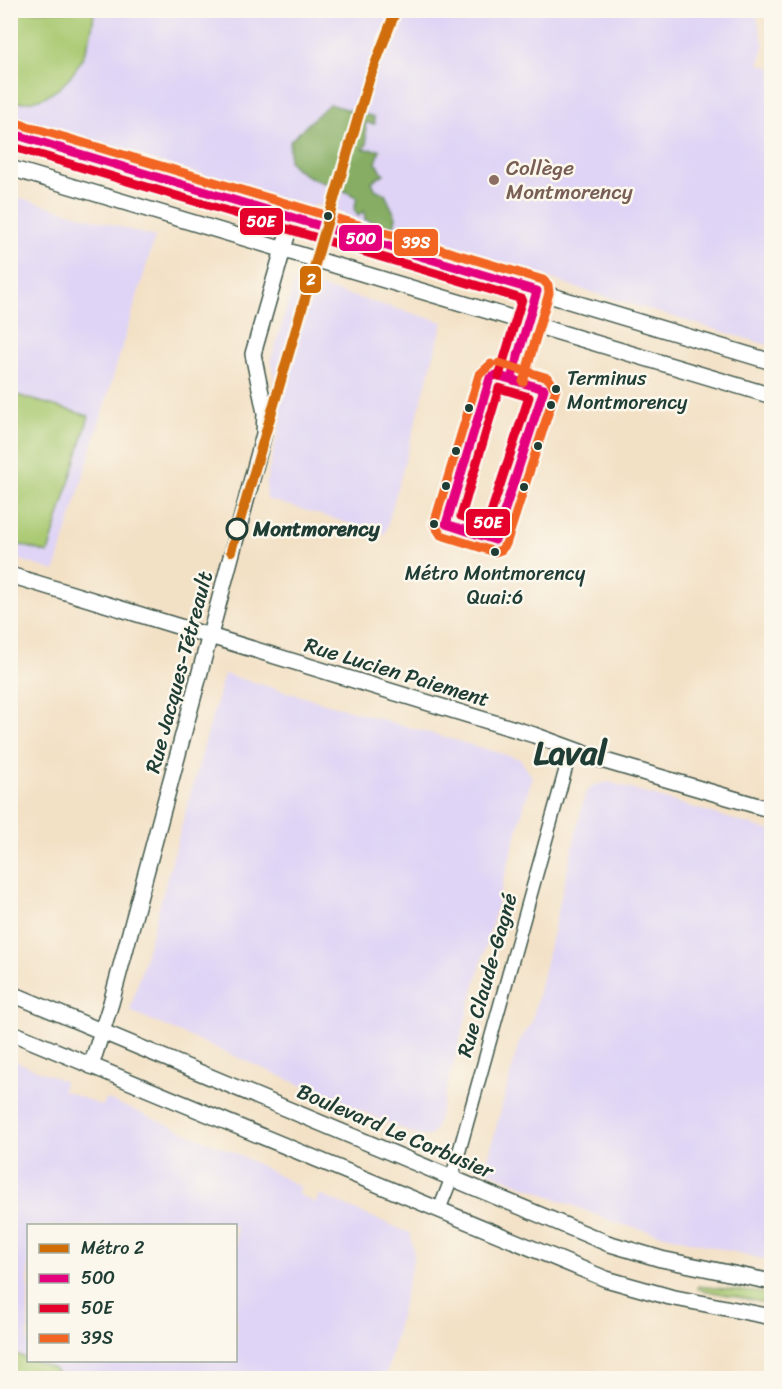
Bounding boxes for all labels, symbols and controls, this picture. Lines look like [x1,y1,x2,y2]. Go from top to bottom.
place label: Collège Montmorency [506,149,633,211]
marker: Collège Montmorency [487,173,501,187]
line badge: 50E [239,207,284,236]
text: 50E [247,207,276,236]
unlabelled marker [322,210,334,222]
line badge: 50O [338,224,383,252]
text: 50O [346,224,377,253]
line badge: 39S [393,228,439,257]
text: 39S [401,228,431,257]
line badge: 2 [299,265,322,294]
text: 2 [305,265,316,294]
place label: Terminus Montmorency [567,361,688,420]
marker: Terminus Montmorency [550,383,562,395]
unlabelled marker [545,399,557,411]
unlabelled marker [463,402,475,414]
unlabelled marker [532,440,544,452]
unlabelled marker [450,445,462,457]
unlabelled marker [440,480,452,492]
unlabelled marker [518,481,530,493]
line badge: 50E [465,508,511,537]
text: 50E [474,508,503,537]
place label: Montmorency [252,510,381,548]
marker: Montmorency [226,518,248,540]
unlabelled marker [428,518,440,530]
marker: Métro Montmorency Quai:6 [489,546,501,558]
place label: Métro Montmorency Quai:6 [405,556,586,615]
street label: Rue Jacques-Tétreault [134,567,224,777]
street label: Rue Lucien Paiement [300,626,494,718]
district label: Laval [533,724,608,782]
street label: Rue Claude-Gagné [445,888,529,1062]
street label: Boulevard Le Corbusier [291,1072,501,1190]
legend [27,1224,237,1362]
text: Métro 2 [81,1232,144,1264]
text: 50O [81,1262,115,1294]
text: 50E [81,1292,114,1324]
text: 39S [81,1322,113,1354]

